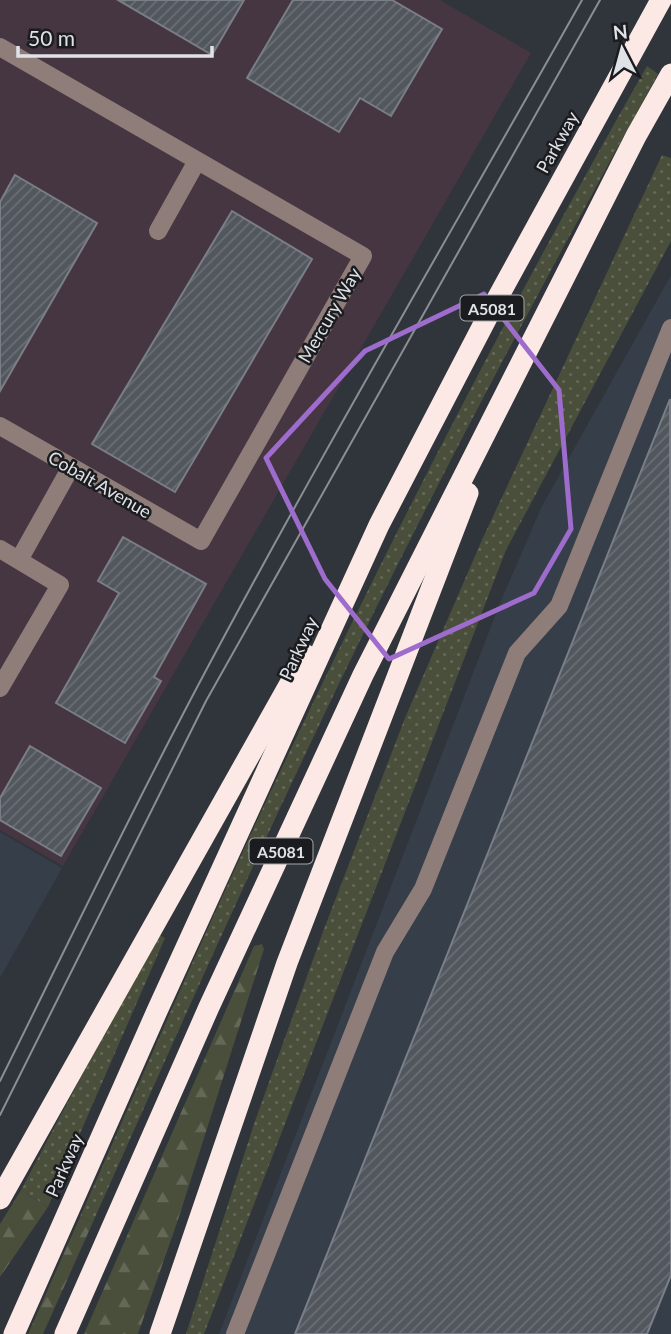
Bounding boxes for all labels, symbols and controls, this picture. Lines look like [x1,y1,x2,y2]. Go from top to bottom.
scale bar [18,14,212,58]
north arrow [587,14,657,84]
text: N [612,19,629,44]
text: 50 m [28,25,75,50]
street label: Parkway [531,107,583,177]
street label: Mercury Way [293,263,365,366]
road number: A5081 [461,296,524,320]
street label: Cobalt Avenue [45,446,155,522]
street label: Parkway [274,612,322,683]
road number: A5081 [250,838,312,864]
street label: Parkway [40,1129,88,1200]

